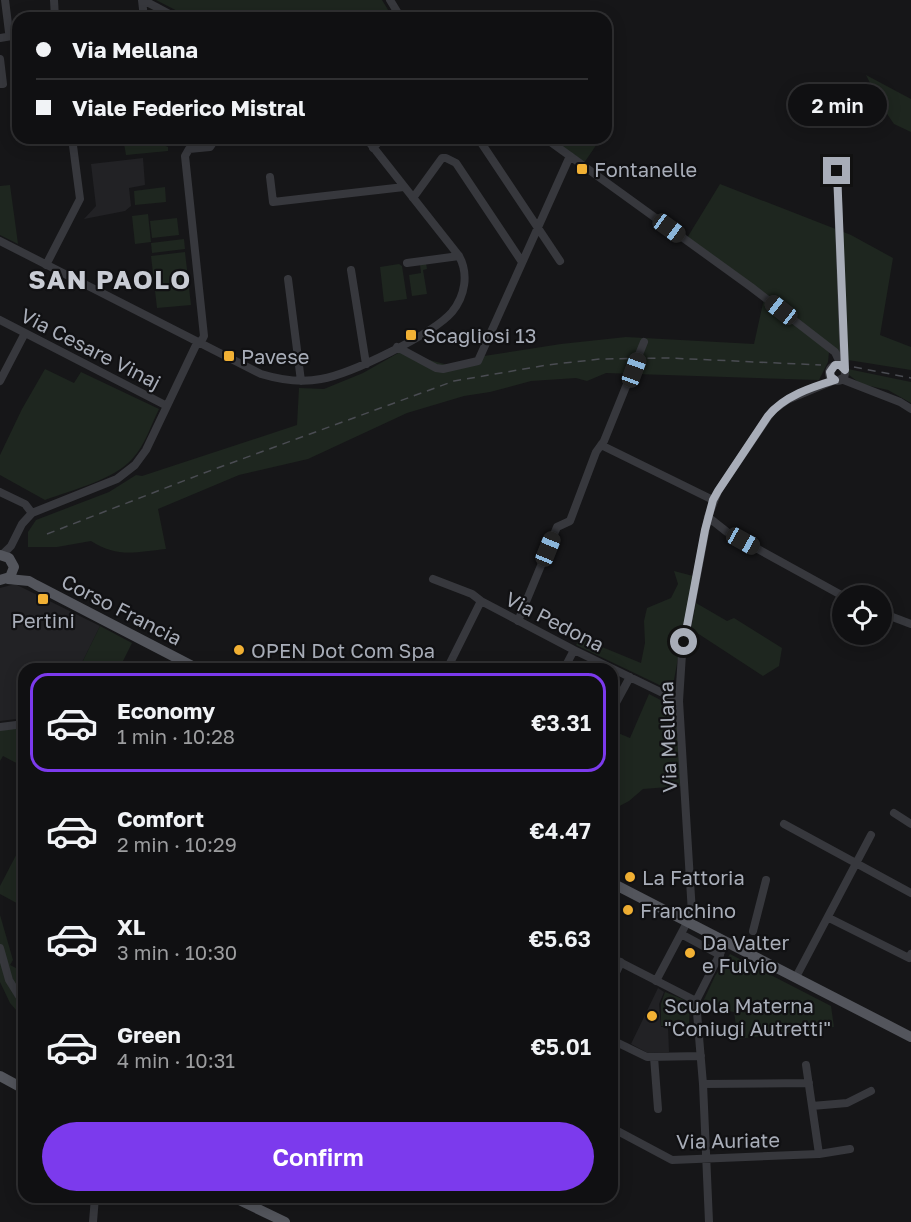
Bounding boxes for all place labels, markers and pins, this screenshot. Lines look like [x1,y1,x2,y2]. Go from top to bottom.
place label: Fontanelle [594,157,697,181]
marker: Fontanelle [575,162,589,176]
place label: Scagliosi 13 [423,323,536,347]
marker: Scagliosi 13 [404,328,418,342]
place label: Pavese [241,344,309,368]
marker: Pavese [222,349,236,363]
marker: Pertini [36,592,50,606]
place label: Pertini [11,608,75,632]
place label: OPEN Dot Com Spa [251,638,435,662]
marker: OPEN Dot Com Spa [232,643,246,657]
place label: La Fattoria [642,865,745,889]
marker: La Fattoria [623,870,637,884]
place label: Franchino [640,898,736,922]
marker: Franchino [621,903,635,917]
place label: Da Valter e Fulvio [702,930,789,977]
marker: Da Valter e Fulvio [683,946,697,960]
place label: Scuola Materna "Coniugi Autretti" [664,993,831,1040]
marker: Scuola Materna "Coniugi Autretti" [645,1009,659,1023]

